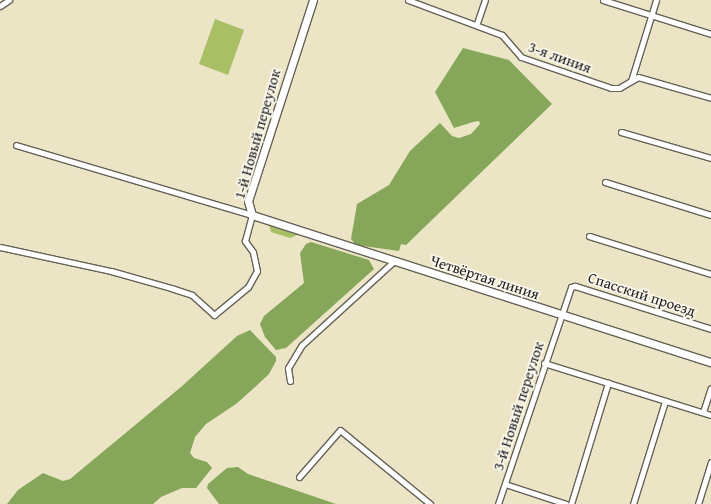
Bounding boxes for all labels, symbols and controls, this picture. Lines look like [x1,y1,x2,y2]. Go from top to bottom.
street label: 3-я линия [526,37,594,77]
street label: 1-й Новый переулок [230,67,284,201]
street label: Четвёртая линия [428,251,542,303]
street label: Спасский проезд [586,268,698,320]
street label: 3-й Новый переулок [489,339,547,473]

